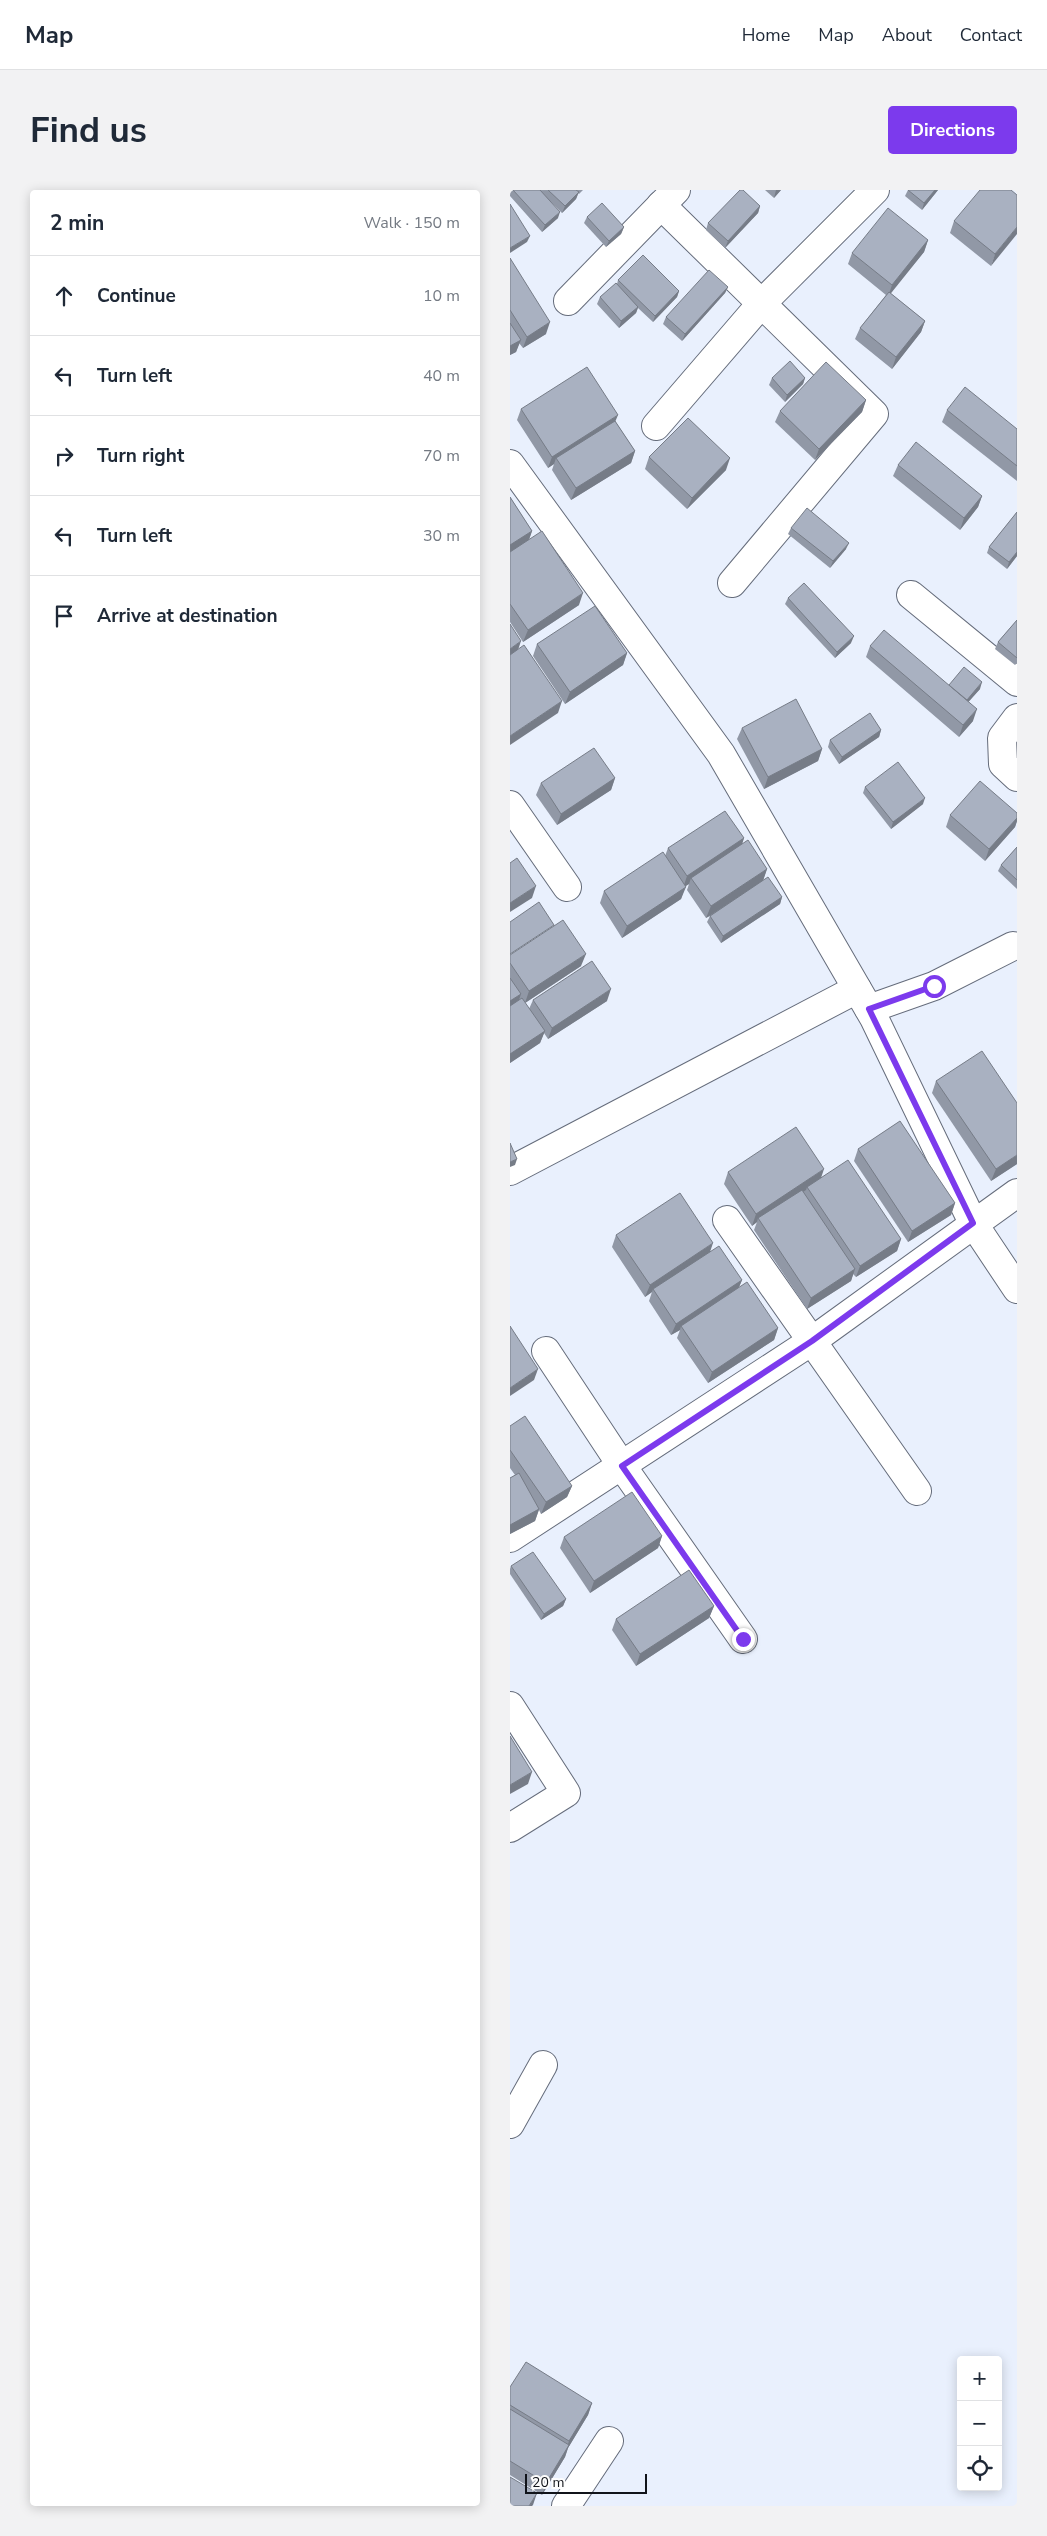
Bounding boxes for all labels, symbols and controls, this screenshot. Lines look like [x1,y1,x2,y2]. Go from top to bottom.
text: Map [25,19,73,51]
text: Home [742,23,790,47]
text: Map [818,23,854,47]
text: About [882,23,932,47]
text: Contact [960,23,1022,47]
button: Directions [888,106,1017,154]
text: Find us [30,107,147,154]
text: 2 min [50,209,104,237]
text: Walk · 150 m [364,212,460,234]
icon: ahead [50,282,78,310]
text: Continue [97,283,176,309]
text: 10 m [423,285,460,307]
icon: left [50,362,78,390]
text: Turn left [97,363,172,389]
text: 40 m [423,365,460,387]
icon: right [50,442,78,470]
text: Turn right [97,443,184,469]
text: 70 m [423,445,460,467]
icon: left [50,522,78,550]
text: Turn left [97,523,172,549]
text: 30 m [423,525,460,547]
icon: arrive [50,602,78,630]
text: Arrive at destination [97,603,278,629]
route start [923,975,946,998]
route end [732,1628,755,1651]
map controls [957,2356,1002,2491]
button: + [957,2356,1002,2401]
button: − [957,2401,1002,2446]
button: locate [957,2446,1002,2491]
scale bar [525,2471,648,2494]
text: 20 m [532,2473,564,2492]

